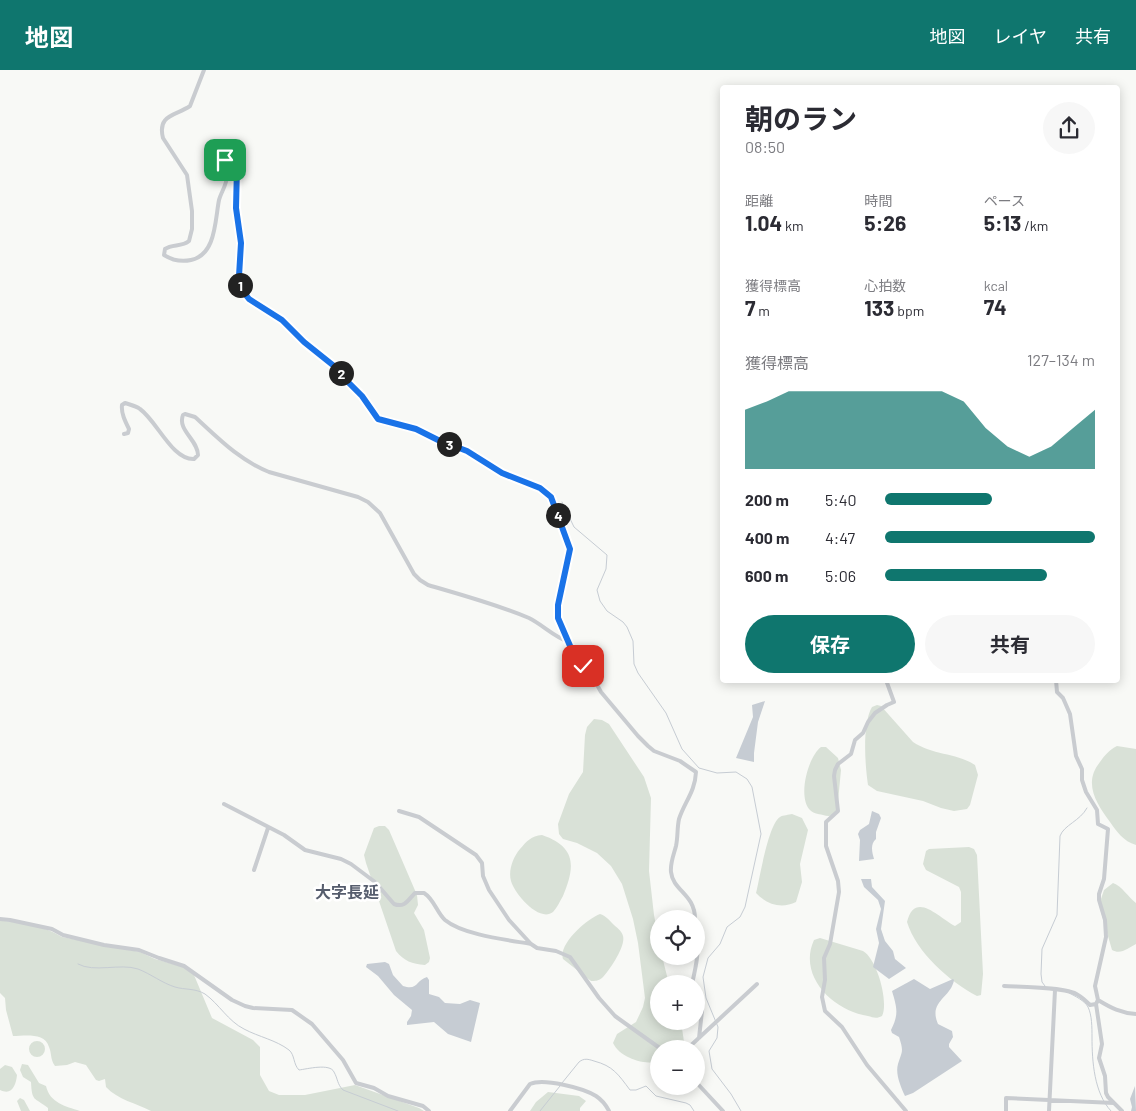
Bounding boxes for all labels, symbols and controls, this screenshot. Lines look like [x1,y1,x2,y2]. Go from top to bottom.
text: 地図 [25,22,73,51]
text: 地図 [930,25,966,47]
text: レイヤ [994,25,1047,47]
text: 共有 [1075,25,1111,47]
text: 朝のラン [745,101,857,135]
button: share [1043,102,1095,154]
text: 08:50 [745,137,785,156]
pin [204,139,246,181]
icon: arrive [211,146,239,174]
text: 距離 [745,192,773,209]
text: 時間 [864,192,892,209]
text: ペース [984,192,1025,209]
text: 1.04 [745,210,782,235]
text: 5:26 [864,210,906,235]
text: 5:13 [984,210,1021,235]
text: km [782,217,804,234]
text: /km [1021,217,1048,234]
pin: 1 [228,272,252,298]
text: 1 [238,277,243,294]
text: 獲得標高 [745,277,801,294]
text: 心拍数 [864,277,906,294]
text: kcal [984,277,1008,294]
text: 74 [984,294,1007,319]
text: 7 [745,295,755,320]
text: 133 [864,295,894,320]
text: m [755,302,770,319]
text: bpm [894,302,924,319]
text: 127–134 m [1027,350,1095,369]
text: 獲得標高 [745,353,809,372]
pin: 2 [328,360,354,386]
text: 2 [338,365,345,382]
pin: 3 [436,432,462,456]
text: 3 [446,436,453,453]
text: 200 m [745,490,789,509]
text: 5:40 [825,490,857,509]
pin: 4 [546,502,570,528]
text: 4 [554,507,563,524]
text: 400 m [745,528,789,547]
text: 4:47 [825,528,855,547]
text: 600 m [745,566,788,585]
text: 5:06 [825,566,856,585]
button: 保存 [745,615,915,673]
button: 共有 [925,615,1095,673]
pin [562,645,604,687]
icon: check [569,652,597,680]
district label: 大字長延 [315,882,379,901]
map controls [650,910,705,1095]
button: locate [650,910,705,965]
button: + [650,975,705,1030]
button: − [650,1040,705,1095]

